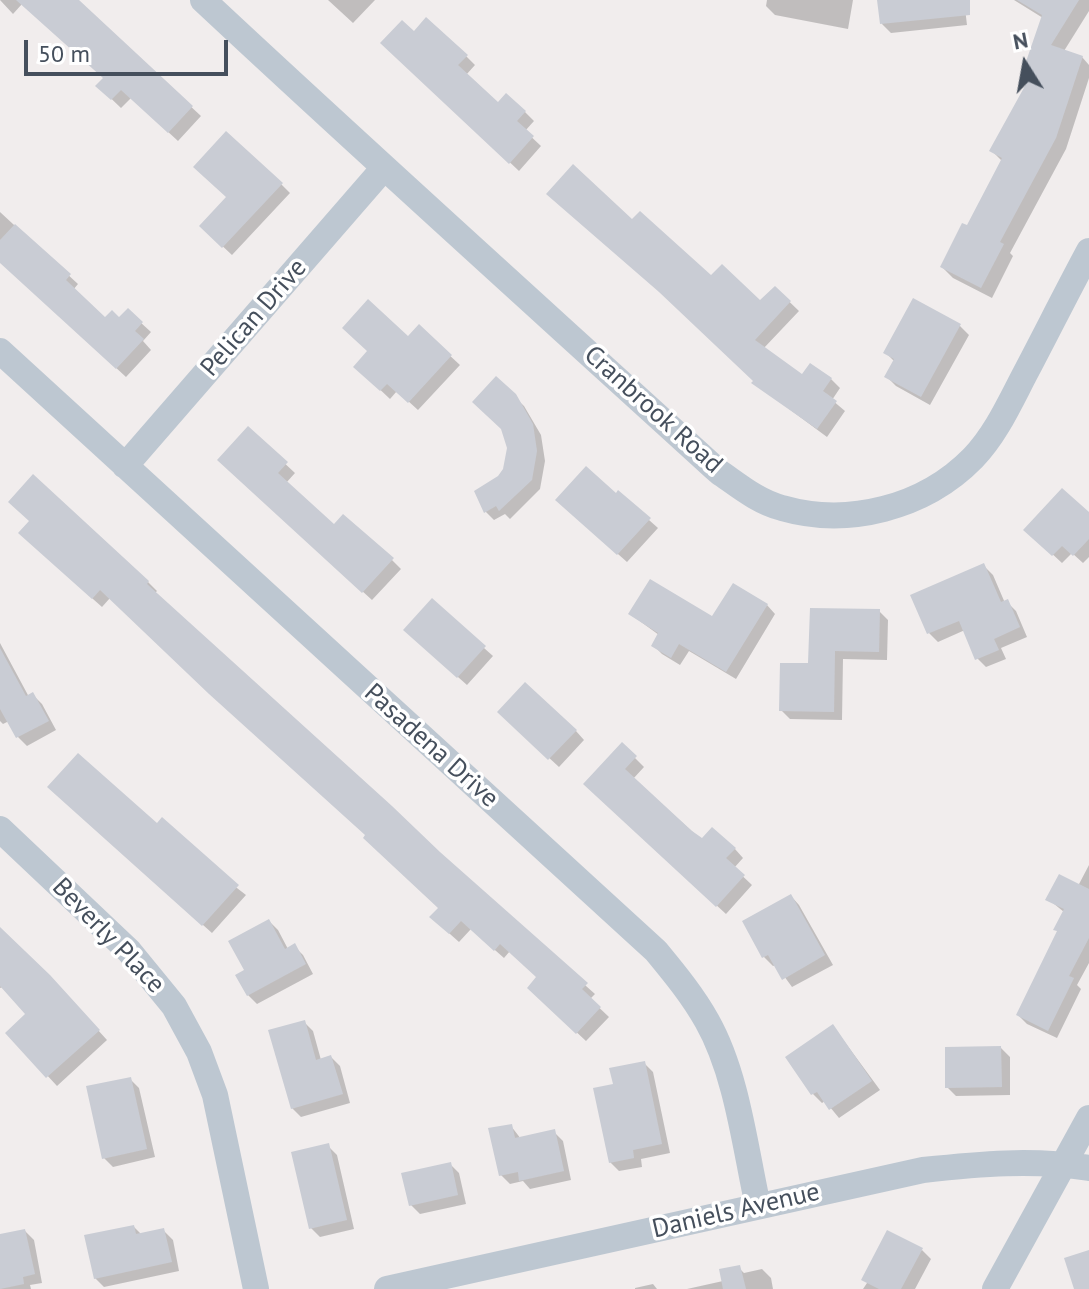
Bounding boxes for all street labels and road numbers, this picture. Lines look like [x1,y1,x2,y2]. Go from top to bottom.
street label: Pelican Drive [195,253,313,383]
street label: Cranbrook Road [577,340,729,480]
street label: Pasadena Drive [357,678,505,814]
street label: Beverly Place [45,872,171,1000]
street label: Daniels Avenue [649,1177,823,1245]

